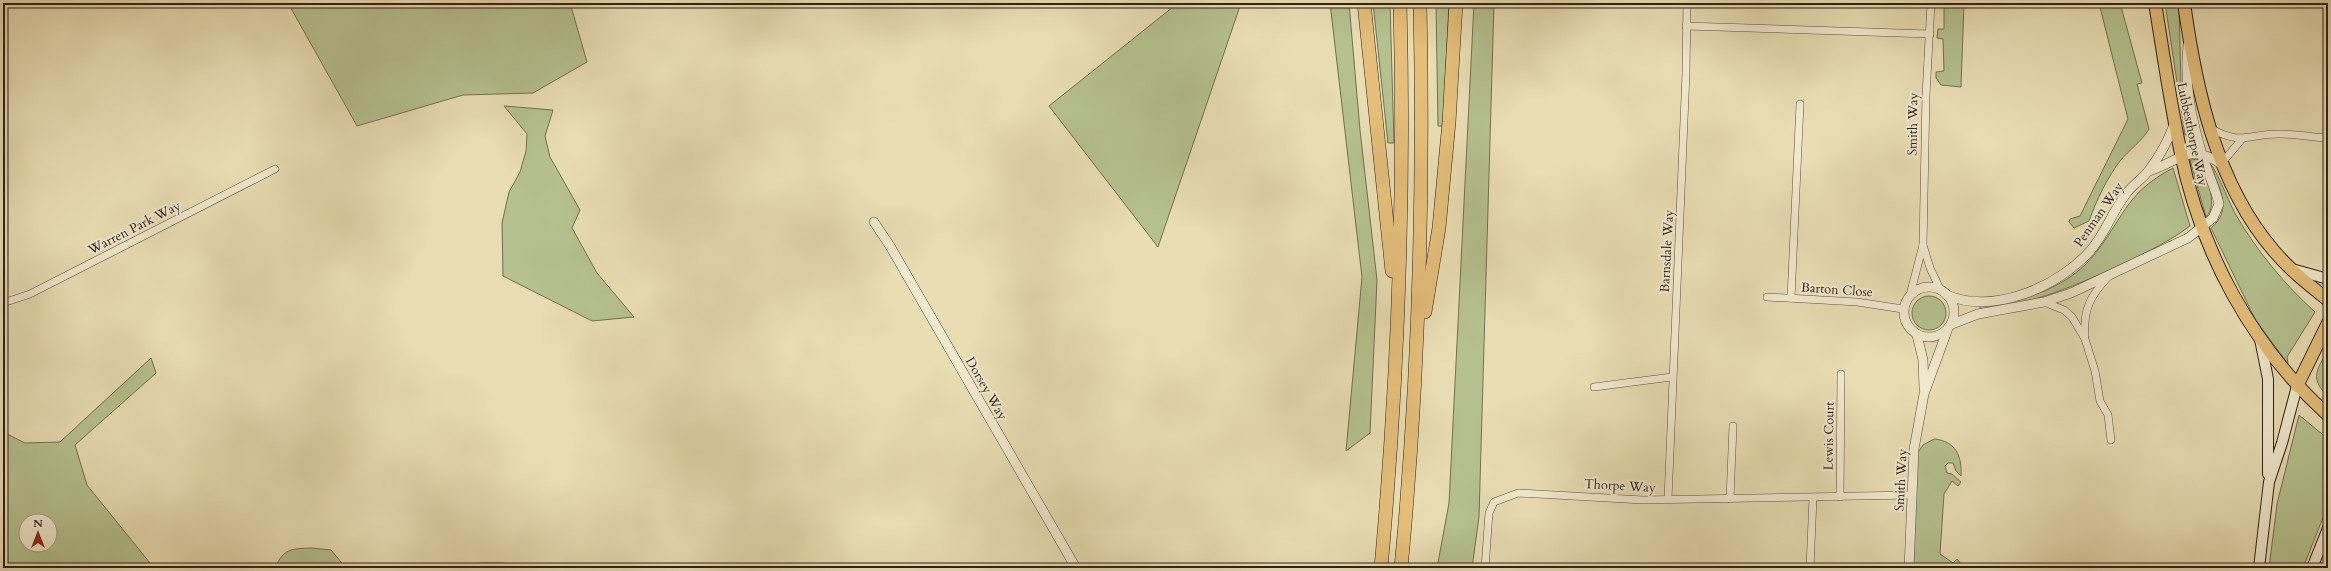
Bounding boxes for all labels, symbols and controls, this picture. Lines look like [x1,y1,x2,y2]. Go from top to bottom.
street label: Lubbesthorpe Way [2172,81,2212,188]
street label: Smith Way [1903,92,1923,156]
street label: Penman Way [2070,178,2128,251]
street label: Warren Park Way [84,197,184,259]
street label: Barnsdale Way [1656,209,1678,293]
street label: Barton Close [1801,279,1873,301]
street label: Dorsey Way [961,354,1011,423]
street label: Lewis Court [1819,402,1839,470]
street label: Smith Way [1890,448,1912,512]
street label: Thorpe Way [1584,475,1656,497]
north arrow [18,513,58,553]
text: N [33,516,43,531]

